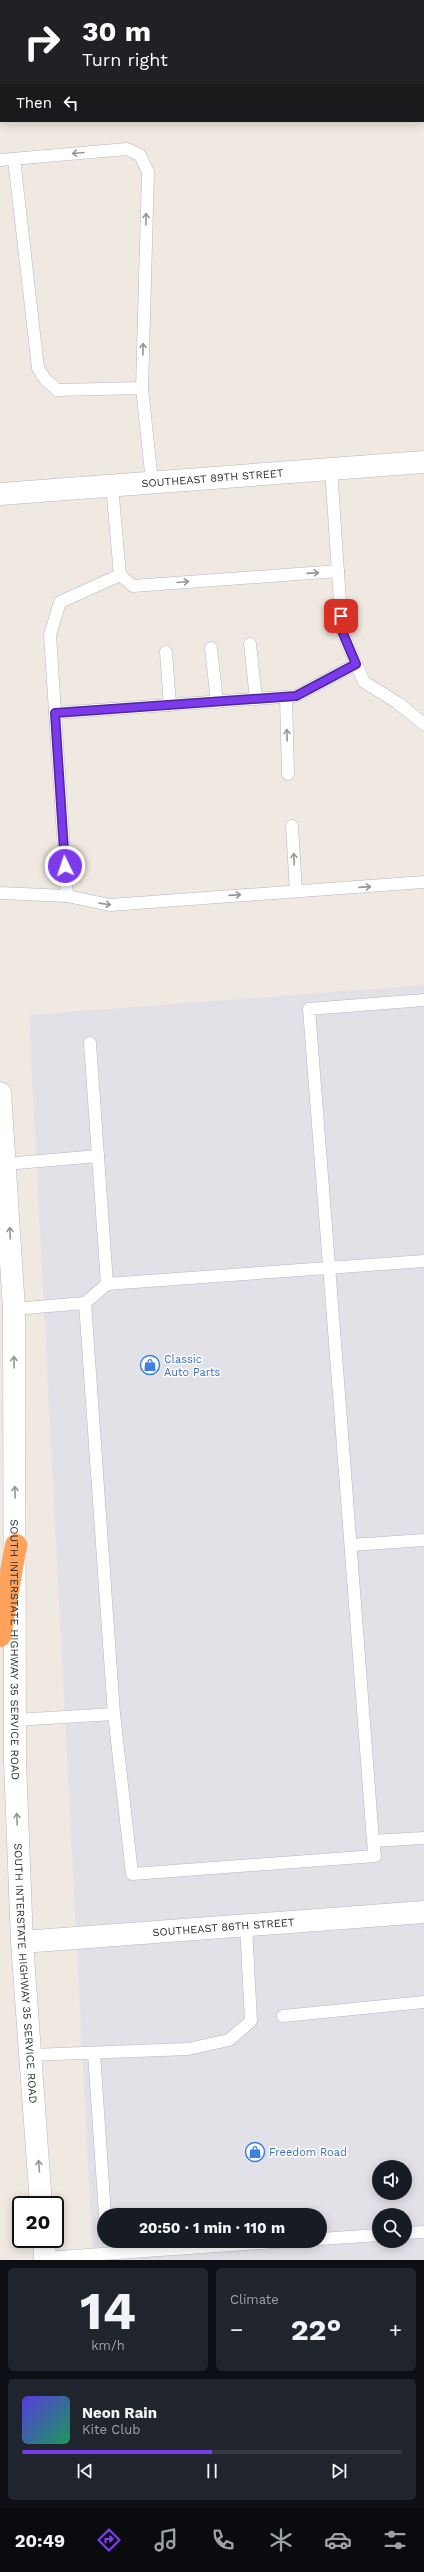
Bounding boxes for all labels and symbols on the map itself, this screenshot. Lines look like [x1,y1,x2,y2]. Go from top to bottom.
one-way arrow [72,150,85,157]
one-way arrow [143,213,150,226]
one-way arrow [139,343,147,356]
street label: SOUTHEAST 89TH STREET [141,467,284,490]
one-way arrow [306,569,319,576]
one-way arrow [176,579,189,586]
pin [324,599,358,633]
one-way arrow [283,729,291,742]
position arrow [44,845,86,887]
one-way arrow [290,853,298,866]
one-way arrow [358,884,371,891]
one-way arrow [228,892,241,899]
one-way arrow [99,900,112,908]
one-way arrow [6,1227,14,1240]
place label: Classic Auto Parts [164,1353,221,1379]
shop icon: Classic Auto Parts [139,1354,161,1376]
one-way arrow [10,1356,18,1369]
one-way arrow [11,1486,19,1499]
street label: SOUTH INTERSTATE HIGHWAY 35 SERVICE ROAD [7,1519,22,1780]
one-way arrow [14,1813,21,1826]
street label: SOUTH INTERSTATE HIGHWAY 35 SERVICE ROAD [11,1843,40,2104]
street label: SOUTHEAST 86TH STREET [152,1916,295,1939]
shop icon: Freedom Road [244,2141,266,2163]
place label: Freedom Road [269,2146,347,2159]
one-way arrow [35,2160,42,2173]
speed limit sign: 20 [12,2196,64,2248]

